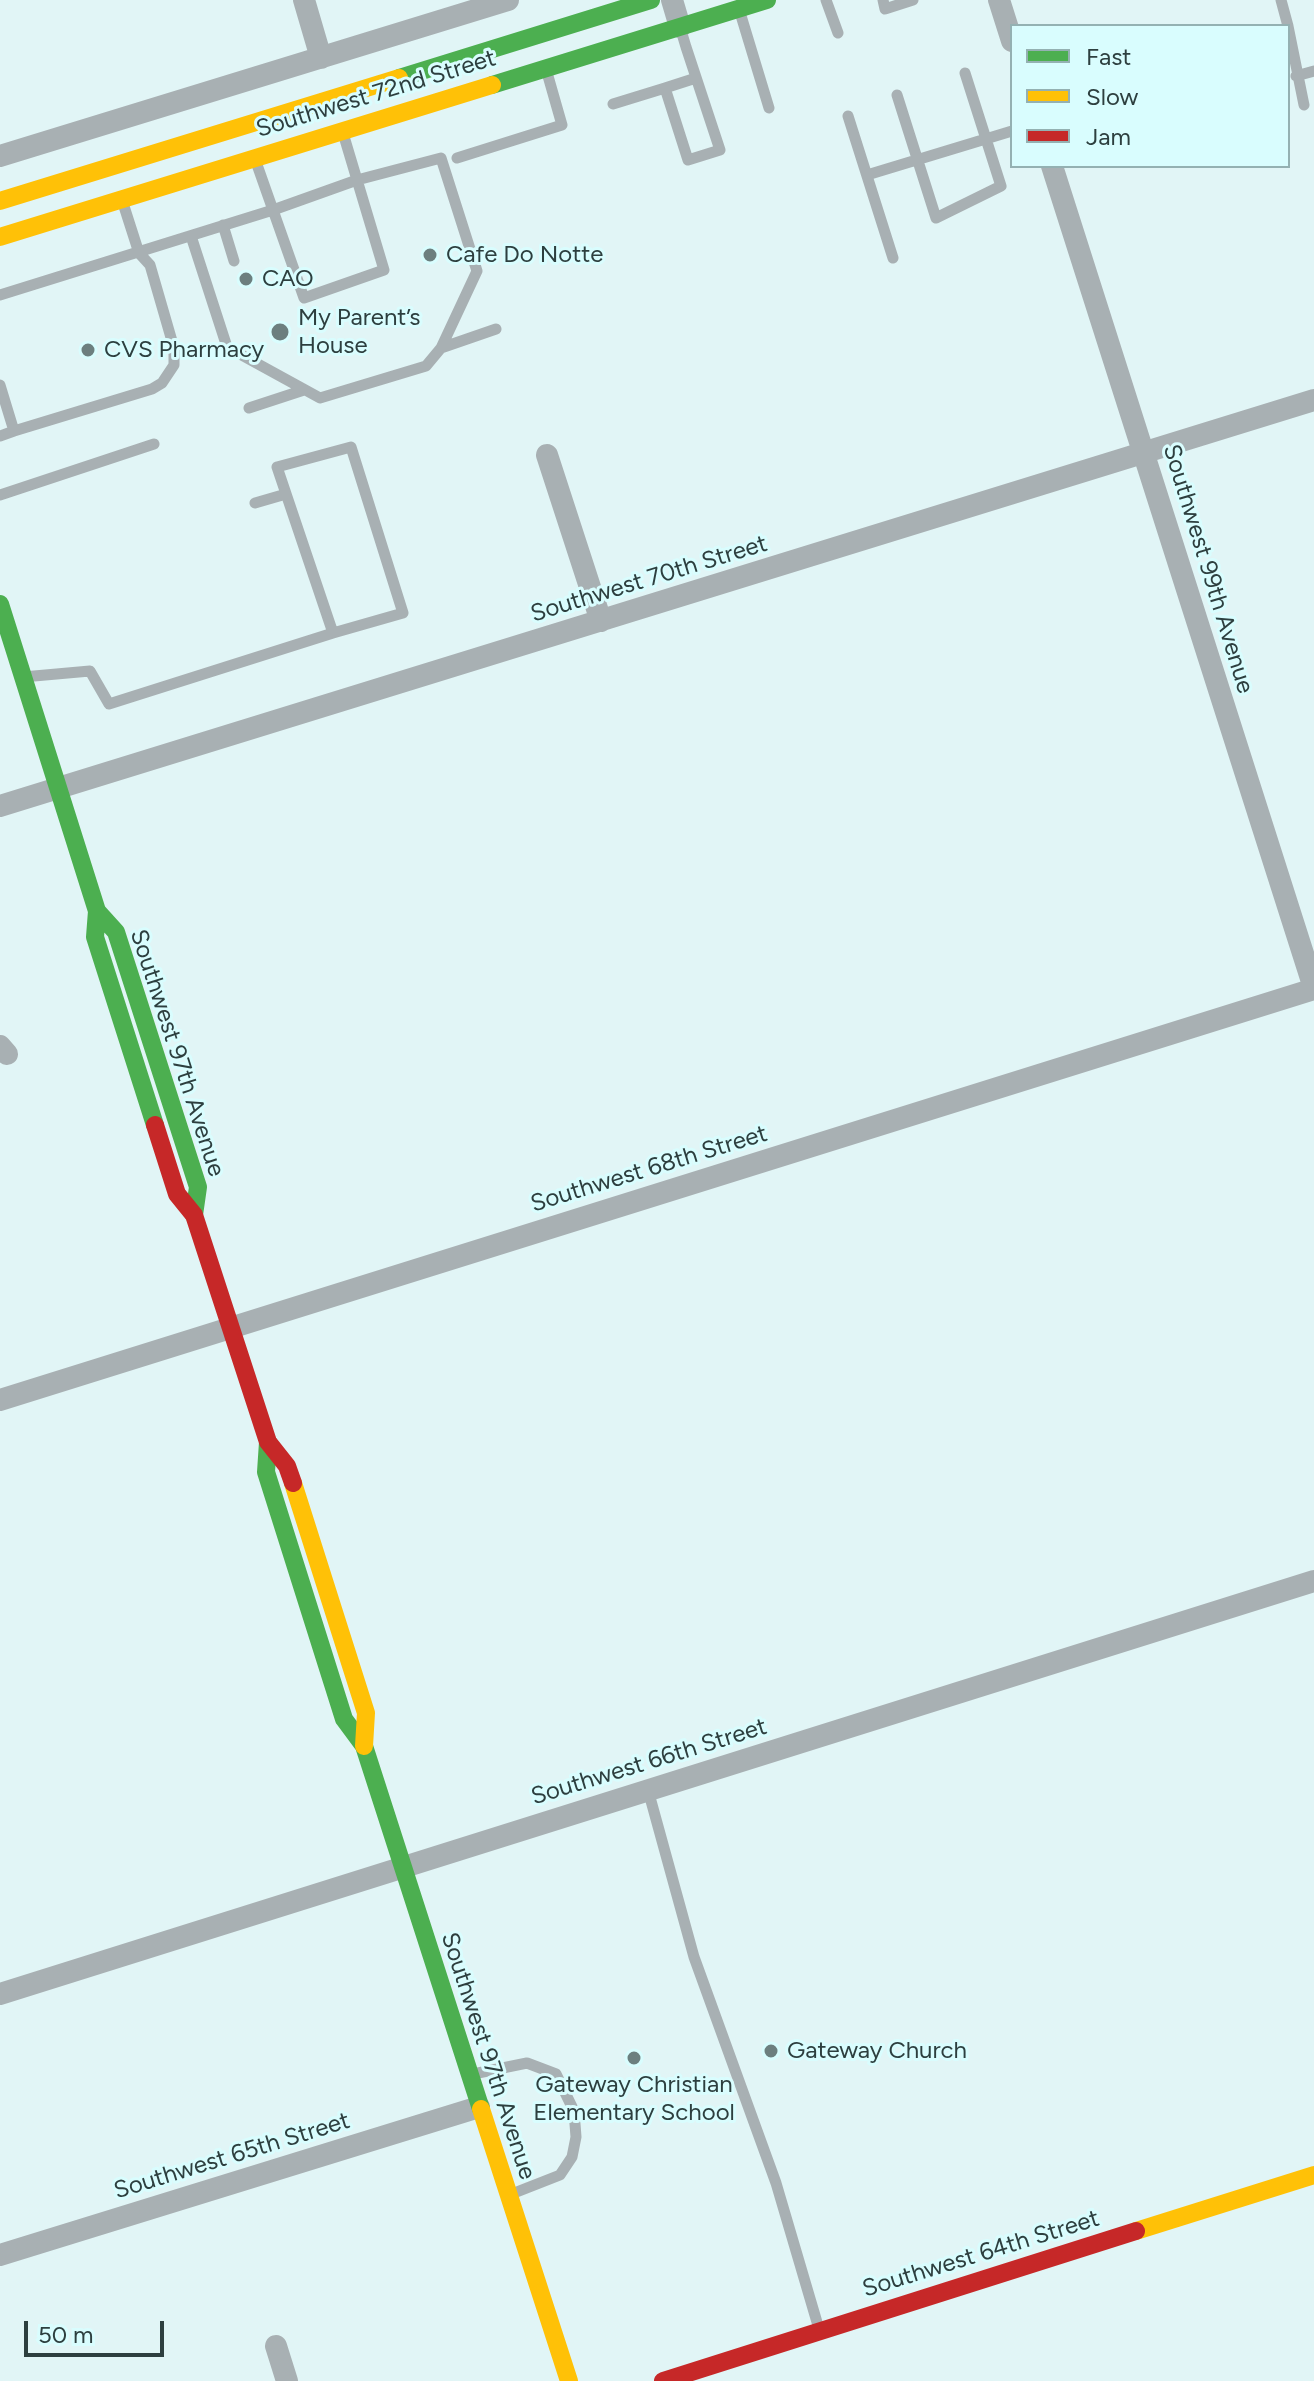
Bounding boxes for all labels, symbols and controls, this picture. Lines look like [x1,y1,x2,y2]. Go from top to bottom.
legend [1010,24,1290,168]
text: Fast [1086,42,1131,71]
street label: Southwest 72nd Street [253,44,499,144]
text: Slow [1086,82,1138,111]
text: Jam [1086,122,1131,151]
place label: Cafe Do Notte [446,241,603,269]
marker: Cafe Do Notte [421,246,439,264]
place label: CAO [262,265,314,293]
marker: CAO [237,270,255,288]
place label: My Parent’s House [298,304,420,360]
marker: My Parent’s House [269,321,291,343]
place label: CVS Pharmacy [104,336,264,364]
marker: CVS Pharmacy [79,341,97,359]
street label: Southwest 99th Avenue [1156,441,1260,697]
street label: Southwest 70th Street [527,529,771,629]
street label: Southwest 97th Avenue [123,926,231,1180]
street label: Southwest 68th Street [527,1119,771,1219]
street label: Southwest 66th Street [528,1712,770,1812]
street label: Southwest 97th Avenue [434,1929,542,2183]
place label: Gateway Church [787,2037,967,2065]
marker: Gateway Church [762,2042,780,2060]
marker: Gateway Christian Elementary School [625,2049,643,2067]
place label: Gateway Christian Elementary School [533,2071,735,2127]
street label: Southwest 65th Street [111,2106,353,2206]
street label: Southwest 64th Street [859,2204,1103,2304]
scale bar [28,2305,168,2355]
text: 50 m [38,2320,94,2349]

